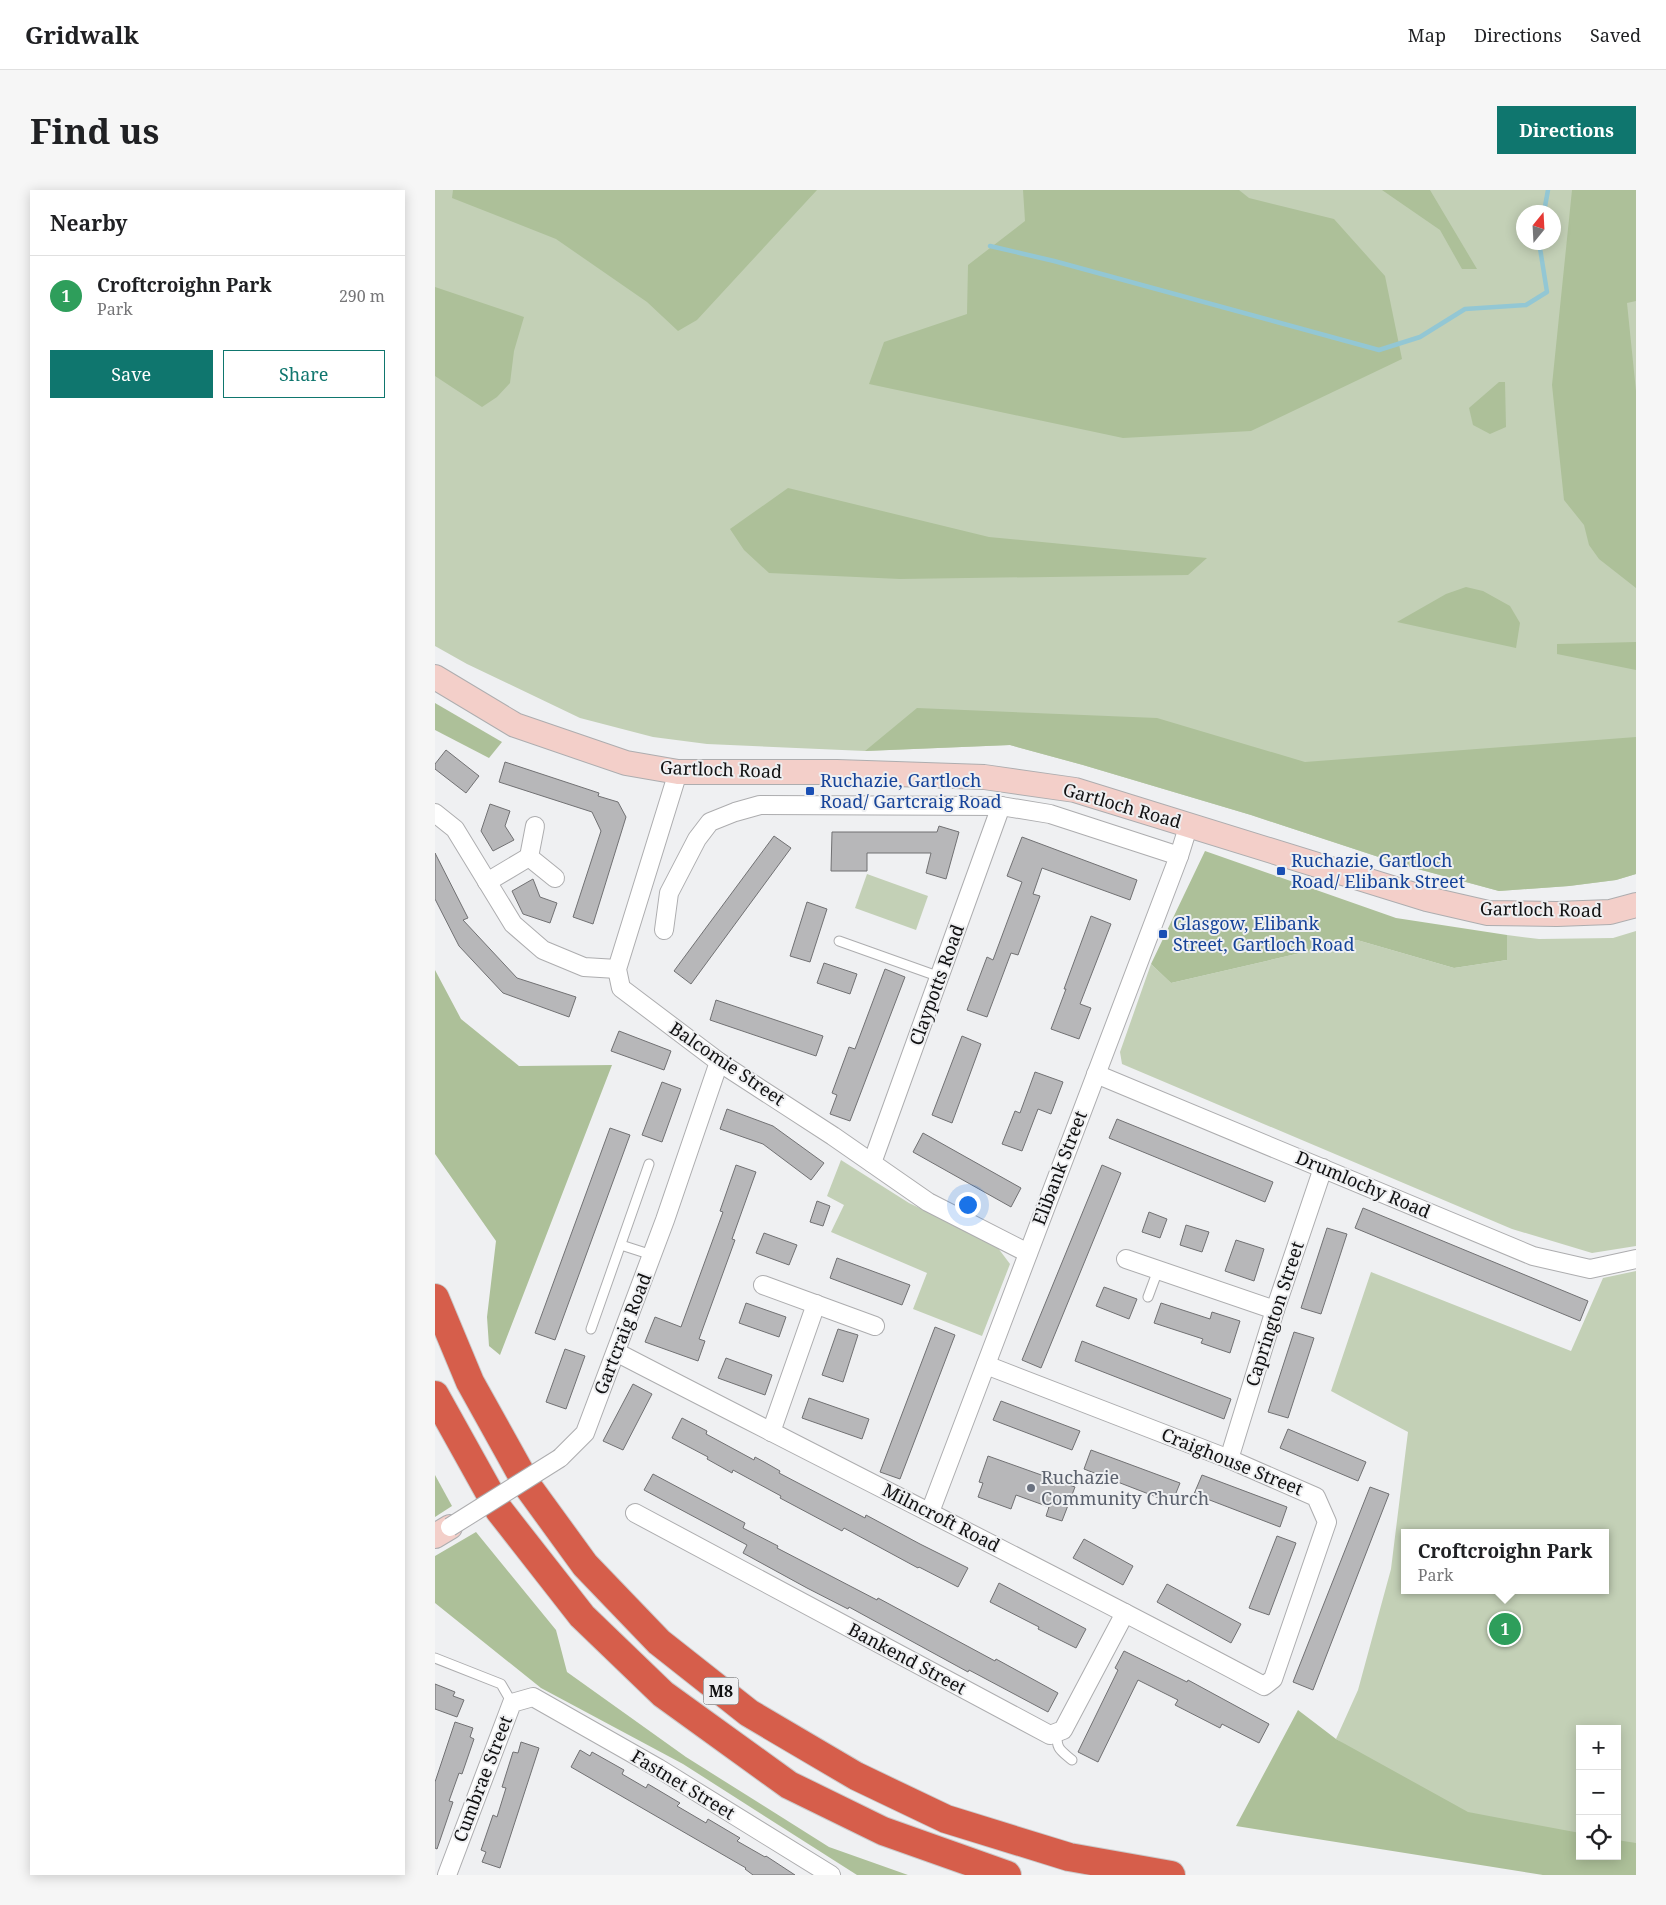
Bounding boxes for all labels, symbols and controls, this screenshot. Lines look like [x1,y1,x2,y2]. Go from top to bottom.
text: Gridwalk [25,18,139,51]
text: Map [1408,23,1446,47]
text: Directions [1474,23,1562,47]
text: Saved [1590,23,1641,47]
button: Directions [1497,106,1636,154]
text: Find us [30,107,159,154]
north arrow [1516,205,1561,250]
text: Nearby [50,209,128,237]
text: Croftcroighn Park [97,272,272,298]
text: 1 [61,285,71,307]
text: 290 m [339,285,385,307]
text: Park [97,298,133,320]
button: Save [50,350,213,398]
button: Share [223,350,385,398]
street label: Gartloch Road [660,755,782,783]
place label: Ruchazie, Gartloch Road/ Gartcraig Road [820,768,1002,813]
street label: Gartloch Road [1060,777,1184,833]
marker: Ruchazie, Gartloch Road/ Gartcraig Road [804,785,816,797]
place label: Ruchazie, Gartloch Road/ Elibank Street [1291,848,1465,893]
marker: Ruchazie, Gartloch Road/ Elibank Street [1275,865,1287,877]
street label: Gartloch Road [1480,896,1602,922]
place label: Glasgow, Elibank Street, Gartloch Road [1173,911,1355,956]
street label: Claypotts Road [903,921,969,1048]
marker: Glasgow, Elibank Street, Gartloch Road [1157,928,1169,940]
street label: Balcomie Street [665,1016,790,1111]
street label: Elibank Street [1026,1107,1092,1228]
street label: Drumlochy Road [1292,1145,1434,1223]
your location [955,1192,981,1218]
street label: Caprington Street [1239,1238,1309,1389]
street label: Gartcraig Road [588,1269,656,1398]
street label: Craighouse Street [1158,1422,1307,1500]
place label: Ruchazie Community Church [1041,1465,1209,1510]
street label: Milncroft Road [879,1477,1004,1557]
marker: Ruchazie Community Church [1025,1482,1037,1494]
popup [1401,1529,1609,1594]
text: Croftcroighn Park [1418,1538,1592,1564]
text: Park [1418,1564,1453,1586]
pin: 1 [1489,1610,1521,1648]
street label: Bankend Street [844,1617,971,1699]
road number: M8 [703,1678,739,1704]
street label: Cumbrae Street [447,1712,517,1845]
map controls [1576,1725,1621,1860]
button: + [1576,1725,1621,1770]
street label: Fastnet Street [627,1744,740,1825]
button: − [1576,1770,1621,1815]
button: locate [1576,1815,1621,1860]

